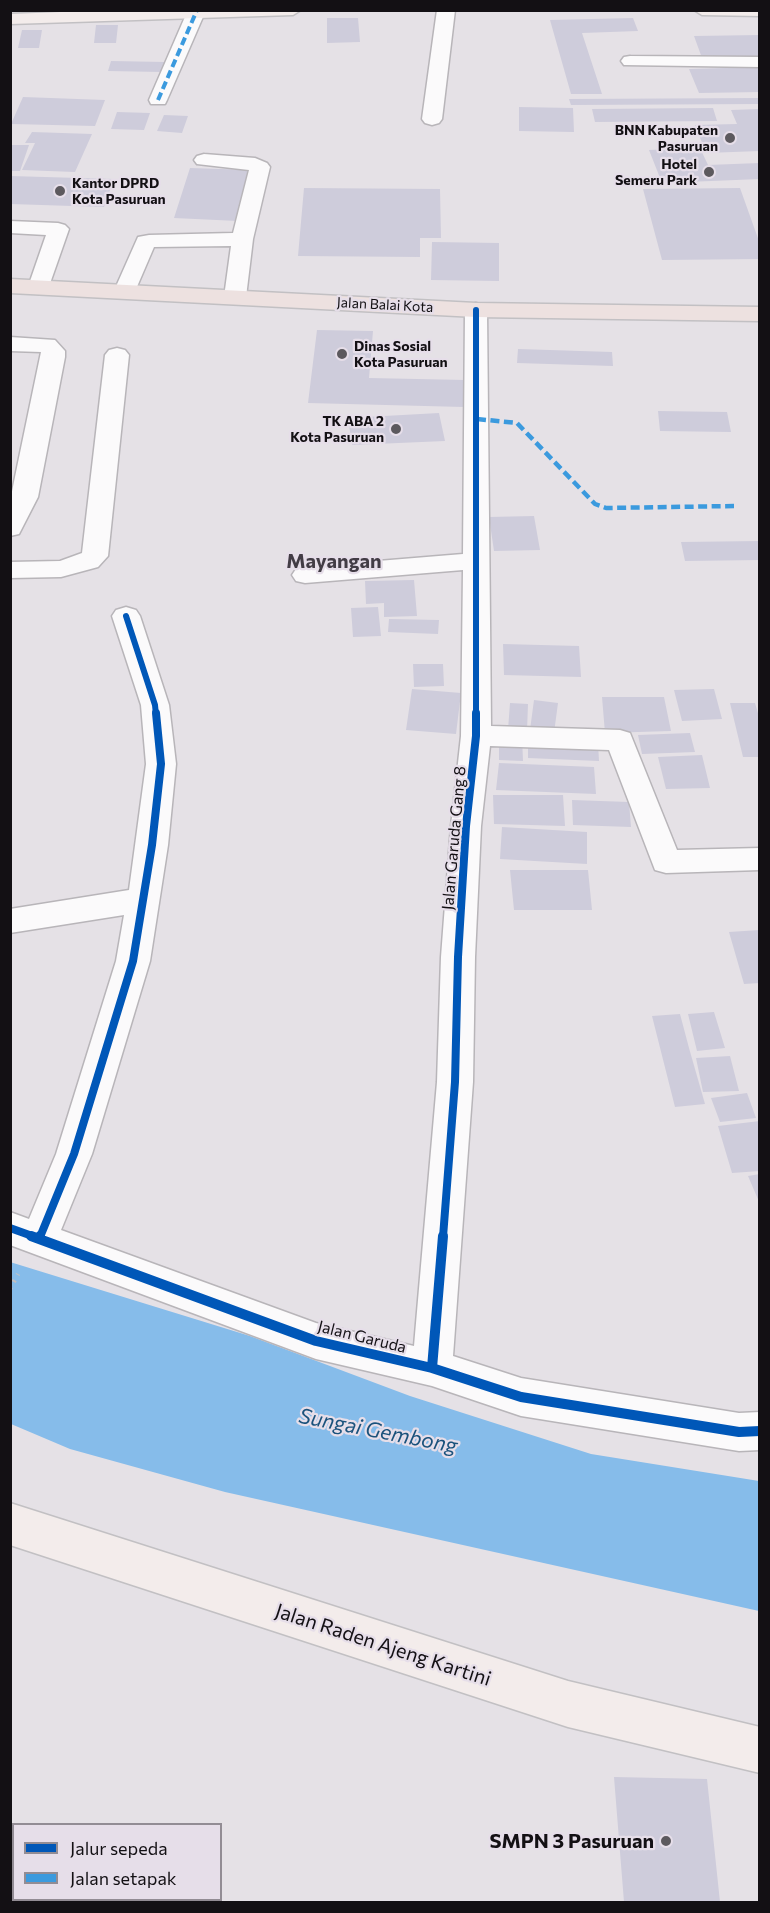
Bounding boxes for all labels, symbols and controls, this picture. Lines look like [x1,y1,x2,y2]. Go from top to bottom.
place label: BNN Kabupaten Pasuruan [615,122,718,154]
marker: BNN Kabupaten Pasuruan [723,131,737,145]
place label: Hotel Semeru Park [615,156,697,188]
marker: Hotel Semeru Park [702,165,716,179]
place label: Kantor DPRD Kota Pasuruan [72,175,166,208]
marker: Kantor DPRD Kota Pasuruan [53,184,67,198]
street label: Jalan Balai Kota [336,294,434,316]
place label: Dinas Sosial Kota Pasuruan [354,338,448,370]
marker: Dinas Sosial Kota Pasuruan [335,347,349,361]
place label: TK ABA 2 Kota Pasuruan [290,413,384,446]
marker: TK ABA 2 Kota Pasuruan [389,422,403,436]
district label: Mayangan [286,549,382,573]
street label: Jalan Garuda Gang 8 [438,765,470,911]
street label: Jalan Garuda [316,1317,408,1357]
water label: Sungai Gembong [297,1403,459,1459]
street label: Jalan Raden Ajeng Kartini [272,1599,494,1691]
legend [12,1823,222,1901]
place label: SMPN 3 Pasuruan [489,1829,654,1853]
marker: SMPN 3 Pasuruan [659,1834,673,1848]
text: Jalur sepeda [70,1837,168,1859]
text: Jalan setapak [70,1867,177,1889]

